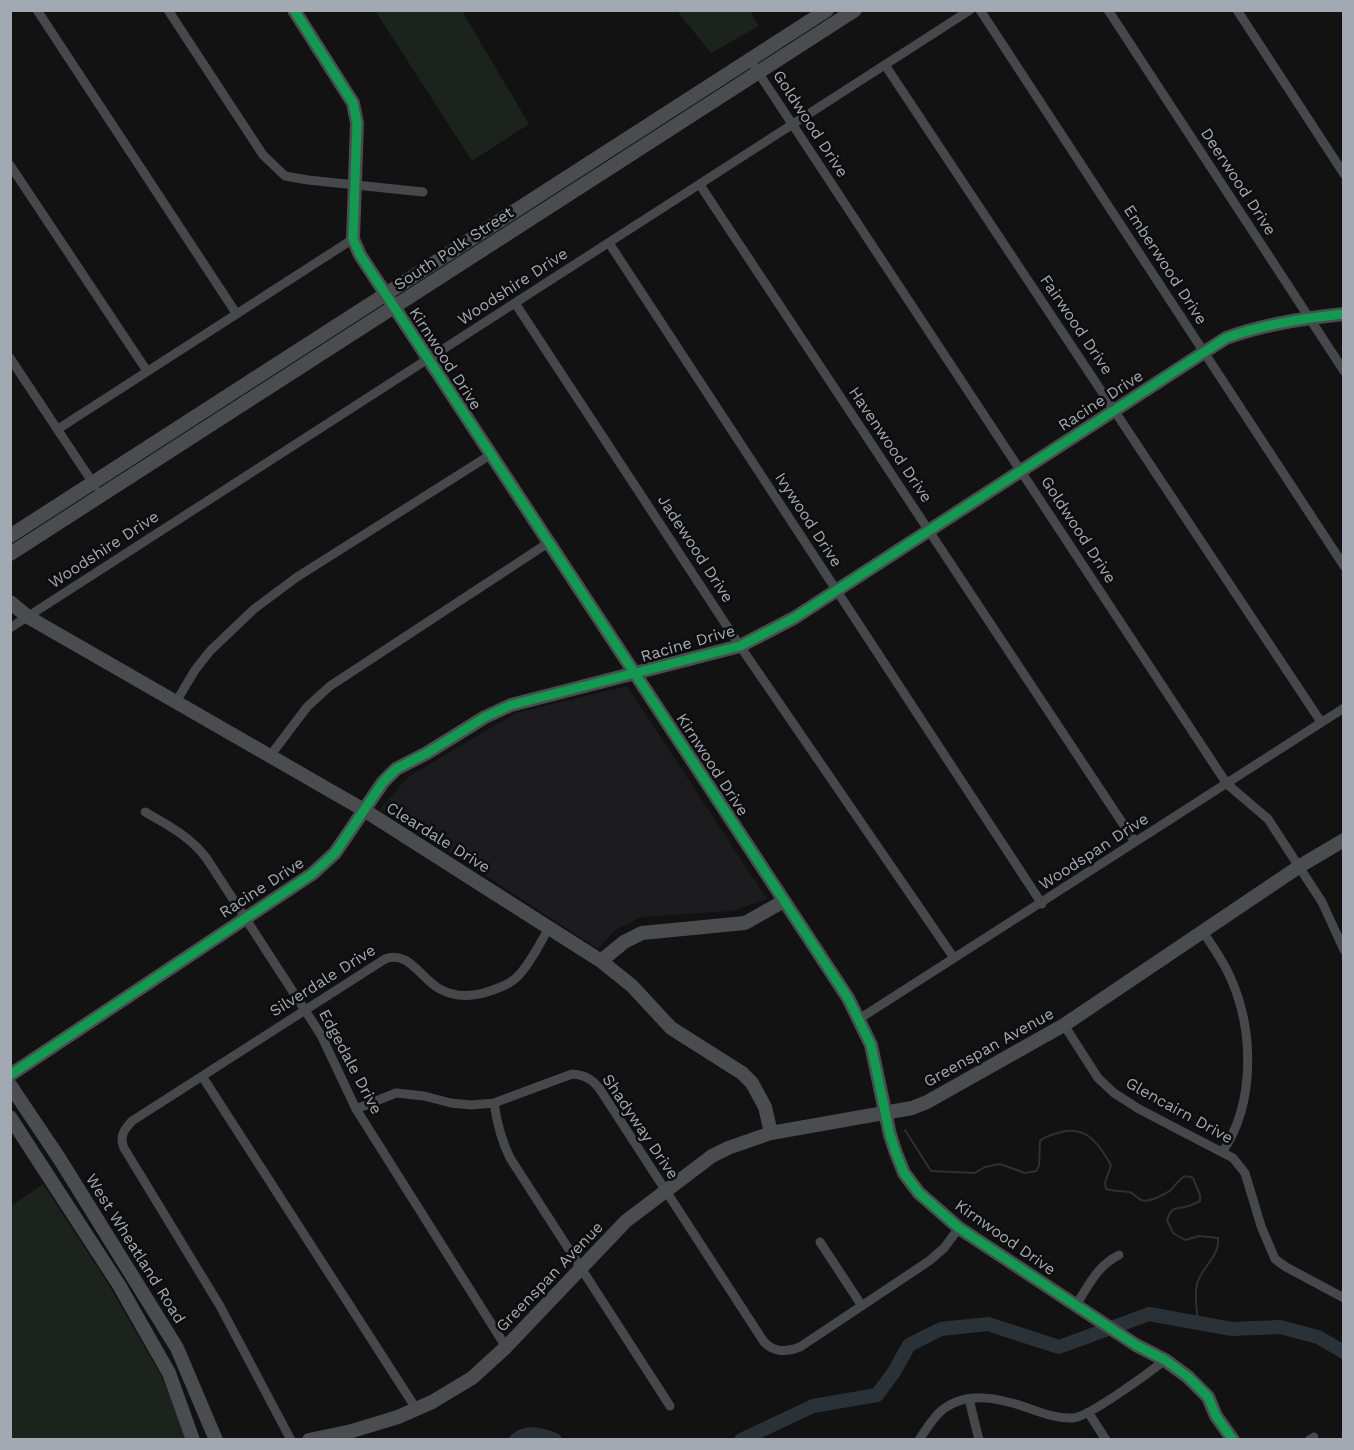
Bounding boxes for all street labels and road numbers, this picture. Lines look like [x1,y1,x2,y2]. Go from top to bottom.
street label: Goldwood Drive [768,67,852,181]
street label: Deerwood Drive [1196,125,1280,239]
street label: Emberwood Drive [1119,202,1211,328]
street label: South Polk Street [391,203,517,295]
street label: Woodshire Drive [454,244,572,330]
street label: Fairwood Drive [1036,271,1116,379]
street label: Kirnwood Drive [405,304,485,414]
street label: Racine Drive [1055,366,1147,436]
street label: Havenwood Drive [844,384,936,506]
street label: Ivywood Drive [770,469,846,571]
street label: Goldwood Drive [1036,473,1120,587]
street label: Jadewood Drive [653,492,737,606]
street label: Woodshire Drive [45,507,163,593]
street label: Racine Drive [639,621,737,667]
street label: Kirnwood Drive [672,710,752,820]
street label: Cleardale Drive [382,798,494,878]
street label: Woodspan Drive [1036,809,1152,895]
street label: Racine Drive [216,853,308,923]
street label: Silverdale Drive [266,941,380,1021]
street label: Greenspan Avenue [921,1004,1057,1092]
street label: Edgedale Drive [314,1006,386,1118]
street label: Shadyway Drive [598,1071,682,1183]
street label: Glencairn Drive [1122,1074,1236,1148]
street label: West Wheatland Road [81,1171,189,1327]
street label: Kirnwood Drive [951,1196,1059,1280]
street label: Greenspan Avenue [492,1218,608,1336]

